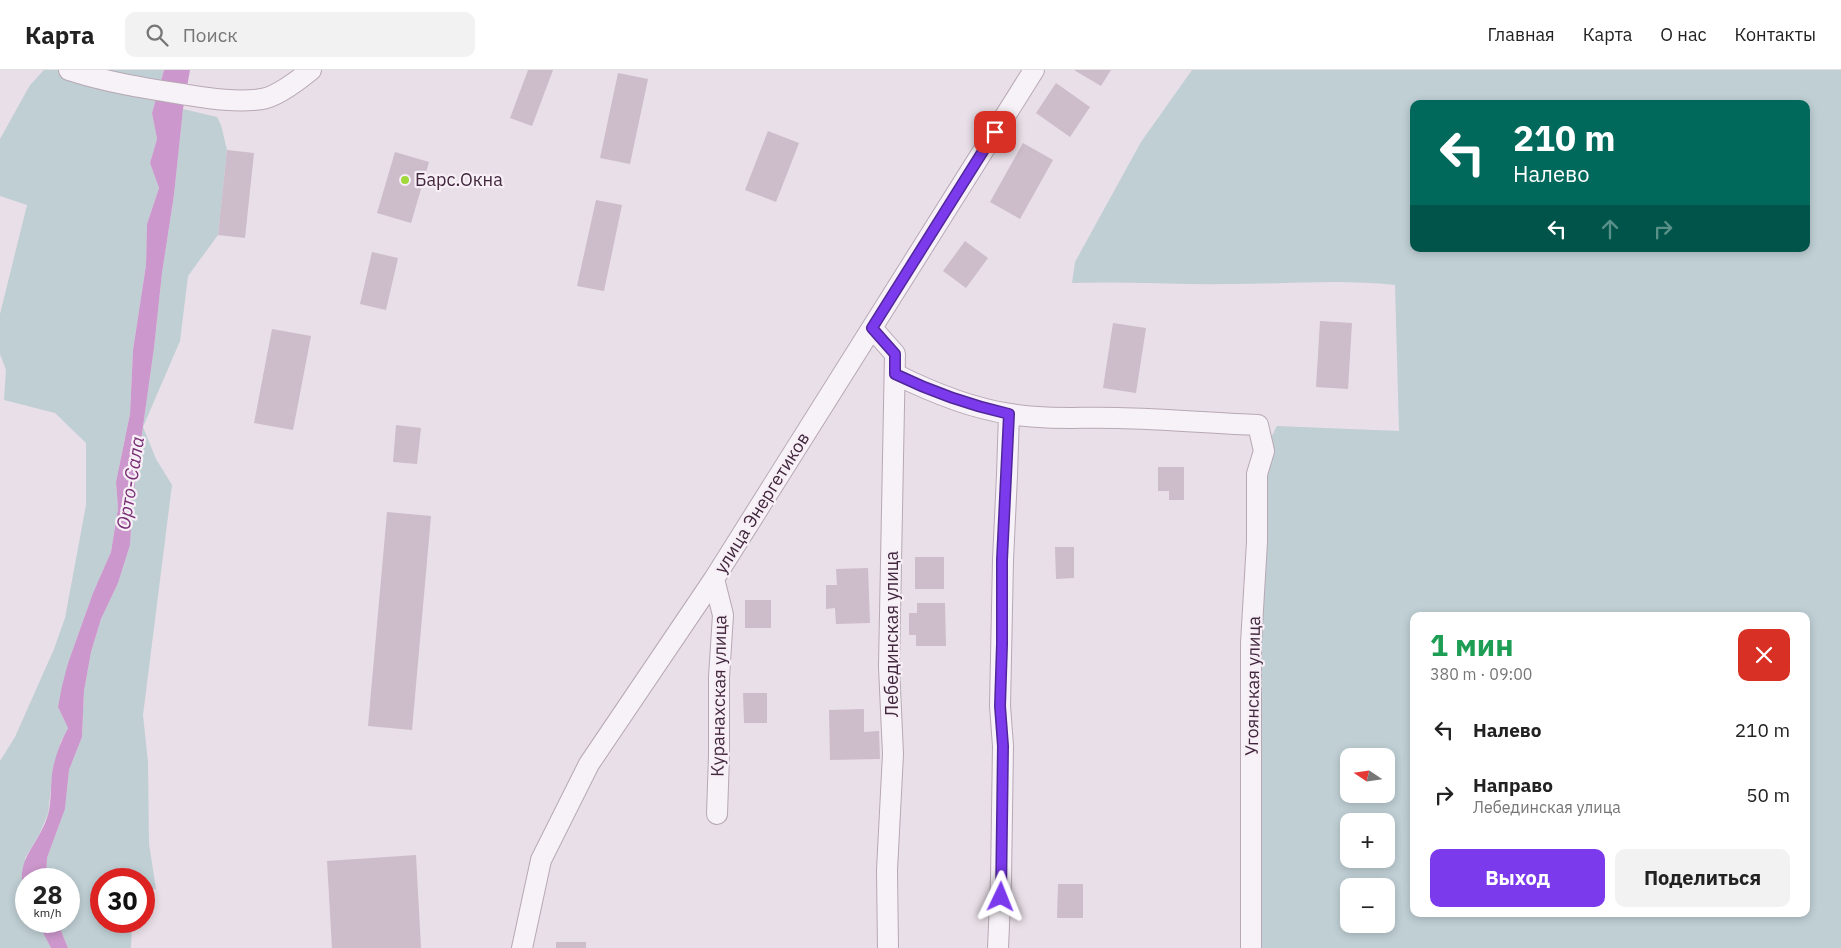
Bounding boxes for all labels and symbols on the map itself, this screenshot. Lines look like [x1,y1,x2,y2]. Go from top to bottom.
pin [974,111,1016,153]
place label: Барс.Окна [415,168,503,191]
marker: Барс.Окна [399,174,411,186]
street label: улица Энергетиков [709,428,814,578]
water label: Орто-Сала [111,435,149,531]
street label: Лебединская улица [880,550,903,717]
street label: Куранахская улица [706,615,731,777]
street label: Угоянская улица [1240,615,1265,756]
north arrow [1340,748,1395,802]
speed limit sign: 30 [90,868,155,933]
position arrow [974,870,1026,922]

